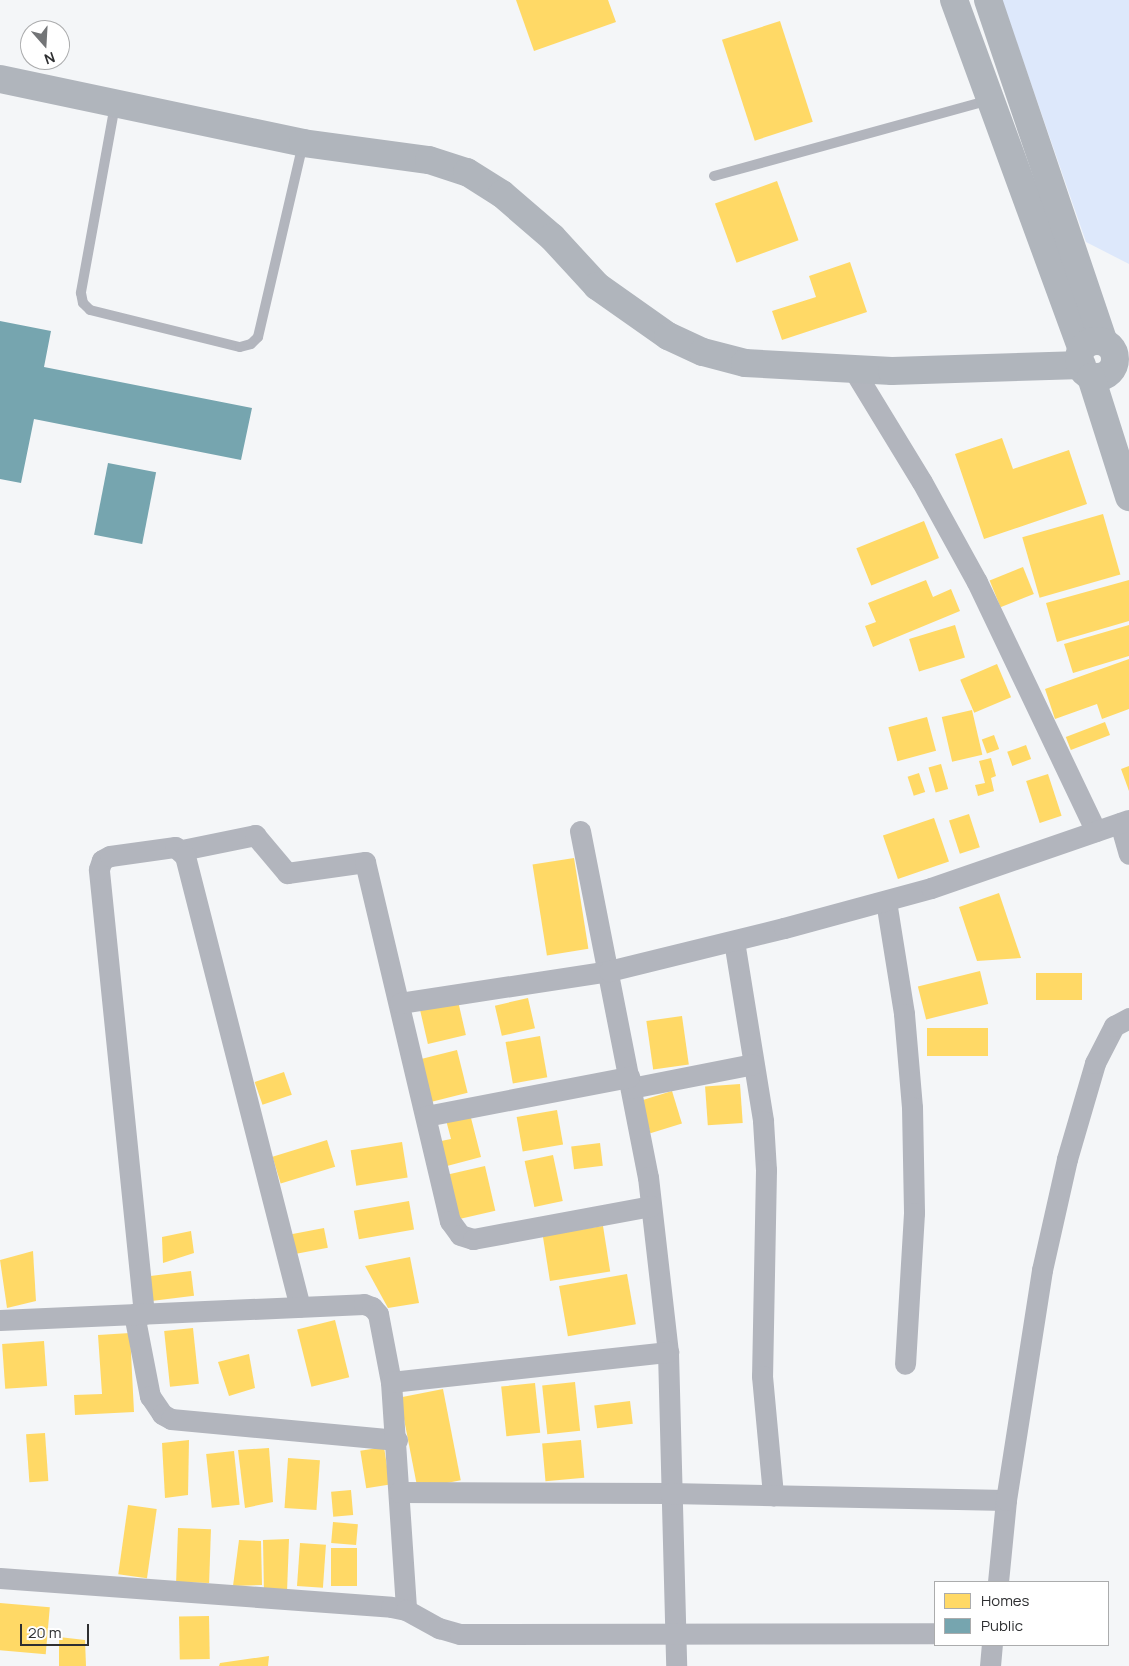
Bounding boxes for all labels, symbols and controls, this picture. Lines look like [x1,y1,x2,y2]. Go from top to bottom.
north arrow [20,20,70,70]
text: N [42,48,58,69]
legend [934,1581,1109,1646]
text: Homes [981,1590,1029,1611]
scale bar [22,1614,91,1646]
text: Public [981,1615,1023,1636]
text: 20 m [28,1622,61,1643]

